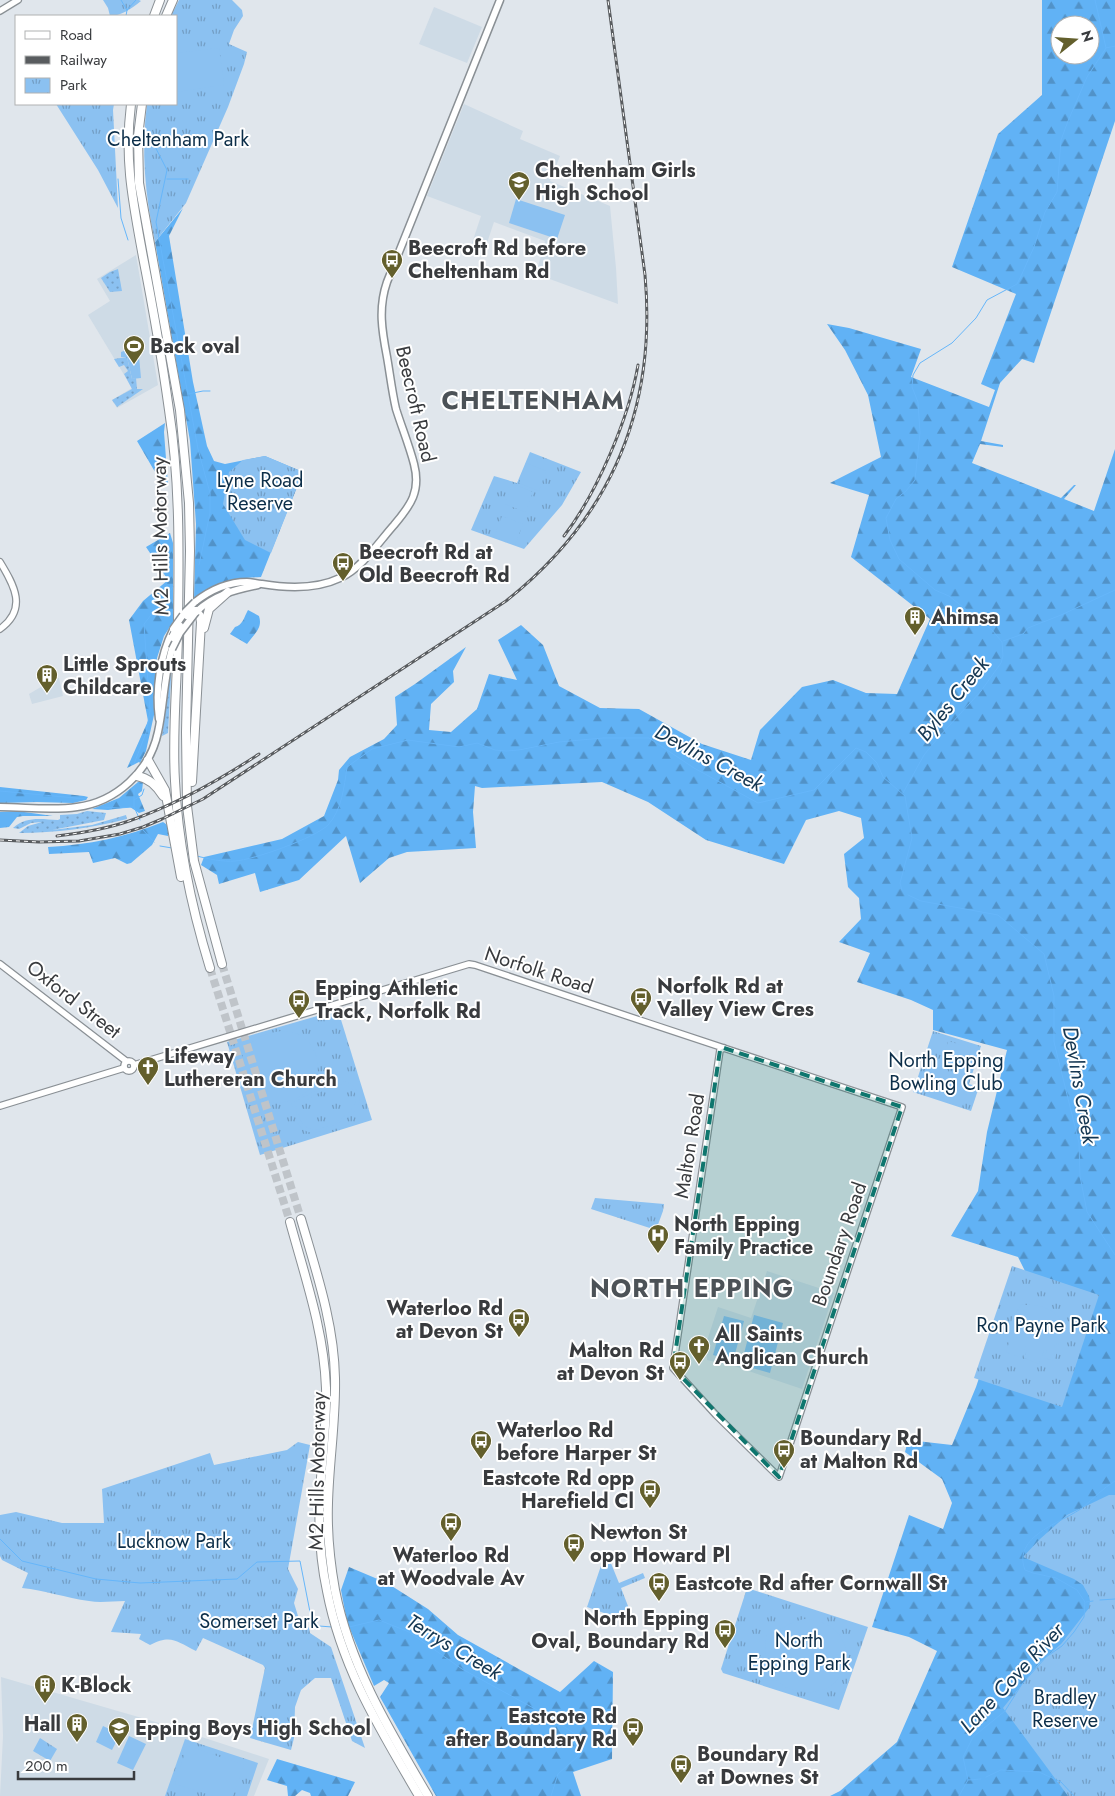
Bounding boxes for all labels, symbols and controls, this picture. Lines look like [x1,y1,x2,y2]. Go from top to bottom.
legend [15,15,178,105]
north arrow [1050,15,1100,65]
text: Road [60,24,92,46]
text: N [1076,28,1099,44]
text: Railway [60,49,107,71]
text: Park [60,74,87,96]
park label: Cheltenham Park [107,125,249,154]
place label: Cheltenham Girls High School [535,156,696,208]
school or university icon: Cheltenham Girls High School [507,170,531,201]
place label: Beecroft Rd before Cheltenham Rd [408,234,586,286]
bus stop icon: Beecroft Rd before Cheltenham Rd [380,248,404,279]
place label: Back oval [150,332,240,361]
sports icon: Back oval [122,334,146,365]
street label: Beecroft Road [388,343,443,465]
district label: CHELTENHAM [442,382,624,418]
street label: M2 Hills Motorway [145,456,176,616]
park label: Lyne Road Reserve [217,466,303,518]
place label: Beecroft Rd at Old Beecroft Rd [359,538,509,590]
bus stop icon: Beecroft Rd at Old Beecroft Rd [331,551,355,582]
place label: Ahimsa [930,603,999,632]
building icon: Ahimsa [903,605,927,636]
place label: Little Sprouts Childcare [63,650,186,702]
water label: Byles Creek [910,650,997,748]
building icon: Little Sprouts Childcare [35,663,59,694]
water label: Devlins Creek [649,717,769,800]
street label: Norfolk Road [481,939,597,1002]
street label: Oxford Street [20,953,127,1046]
place label: Norfolk Rd at Valley View Cres [656,972,814,1024]
place label: Epping Athletic Track, Norfolk Rd [315,974,481,1026]
bus stop icon: Norfolk Rd at Valley View Cres [629,986,653,1017]
bus stop icon: Epping Athletic Track, Norfolk Rd [287,988,311,1019]
water label: Devlins Creek [1055,1024,1105,1147]
place label: Lifeway Luthereran Church [164,1042,337,1094]
park label: North Epping Bowling Club [888,1046,1004,1098]
church icon: Lifeway Luthereran Church [136,1055,160,1086]
street label: Malton Road [667,1092,712,1201]
street label: Boundary Road [805,1178,874,1310]
place label: North Epping Family Practice [674,1210,813,1262]
hospital icon: North Epping Family Practice [646,1223,670,1254]
district label: NORTH EPPING [590,1270,794,1306]
place label: Waterloo Rd at Devon St [387,1294,504,1346]
bus stop icon: Waterloo Rd at Devon St [507,1307,531,1338]
park label: Ron Payne Park [976,1311,1106,1340]
place label: All Saints Anglican Church [714,1320,869,1372]
church icon: All Saints Anglican Church [687,1334,711,1365]
place label: Malton Rd at Devon St [557,1336,665,1388]
bus stop icon: Malton Rd at Devon St [668,1350,692,1381]
street label: M2 Hills Motorway [302,1391,333,1551]
place label: Waterloo Rd before Harper St [497,1416,657,1468]
place label: Boundary Rd at Malton Rd [800,1424,922,1476]
bus stop icon: Waterloo Rd before Harper St [469,1429,493,1460]
bus stop icon: Boundary Rd at Malton Rd [772,1438,796,1469]
place label: Eastcote Rd opp Harefield Cl [482,1464,634,1516]
bus stop icon: Eastcote Rd opp Harefield Cl [638,1478,662,1509]
bus stop icon: Waterloo Rd at Woodvale Av [439,1511,463,1542]
place label: Newton St opp Howard Pl [590,1518,730,1570]
park label: Lucknow Park [117,1527,231,1556]
bus stop icon: Newton St opp Howard Pl [562,1532,586,1563]
place label: Waterloo Rd at Woodvale Av [377,1541,525,1593]
place label: Eastcote Rd after Cornwall St [675,1569,948,1598]
bus stop icon: Eastcote Rd after Cornwall St [647,1571,671,1602]
place label: North Epping Oval, Boundary Rd [531,1604,709,1656]
park label: Somerset Park [199,1607,319,1636]
water label: Terrys Creek [401,1607,508,1688]
water label: Lane Cove River [953,1615,1072,1740]
bus stop icon: North Epping Oval, Boundary Rd [713,1618,737,1649]
park label: North Epping Park [748,1626,850,1678]
place label: K-Block [61,1671,132,1700]
building icon: K-Block [33,1673,57,1704]
park label: Bradley Reserve [1032,1683,1098,1735]
place label: Eastcote Rd after Boundary Rd [446,1702,617,1754]
place label: Hall [24,1710,61,1739]
building icon: Hall [65,1712,89,1743]
place label: Epping Boys High School [135,1714,371,1743]
school or university icon: Epping Boys High School [107,1716,131,1747]
bus stop icon: Eastcote Rd after Boundary Rd [621,1716,645,1747]
place label: Boundary Rd at Downes St [697,1740,819,1792]
scale bar [18,1748,134,1780]
bus stop icon: Boundary Rd at Downes St [669,1753,693,1784]
text: 200 m [25,1755,68,1777]

